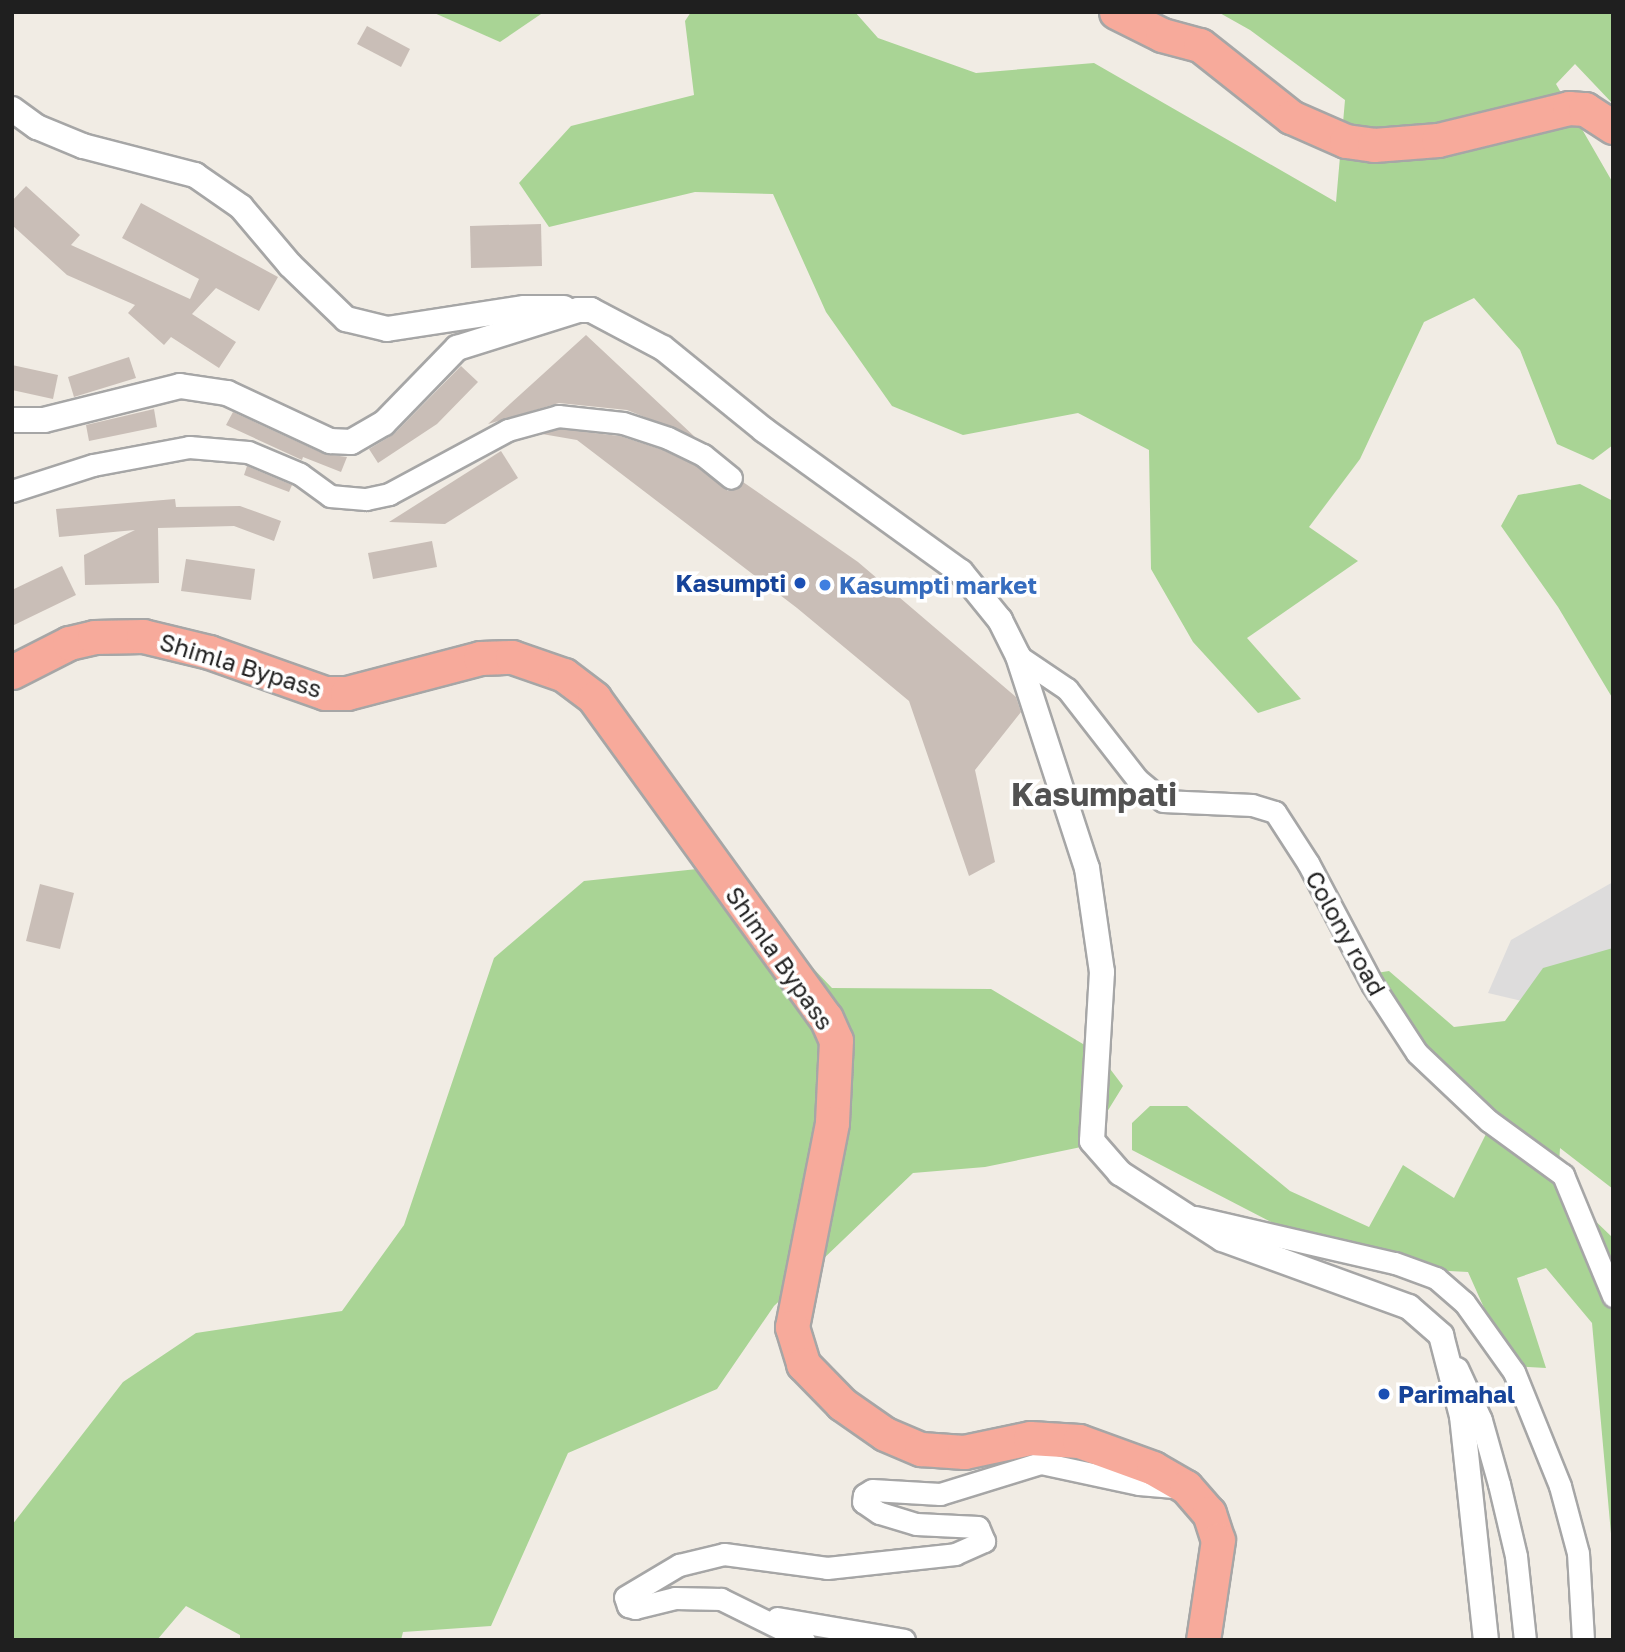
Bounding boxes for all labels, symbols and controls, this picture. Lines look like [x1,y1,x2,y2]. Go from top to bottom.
place label: Kasumpti [675,569,786,597]
place label: Kasumpti market [839,571,1037,599]
marker: Kasumpti [792,575,808,591]
marker: Kasumpti market [817,577,833,593]
street label: Shimla Bypass [156,627,326,703]
district label: Kasumpati [1011,775,1177,813]
street label: Colony road [1300,866,1392,1000]
street label: Shimla Bypass [720,881,840,1035]
place label: Parimahal [1398,1380,1515,1408]
marker: Parimahal [1376,1386,1392,1402]

